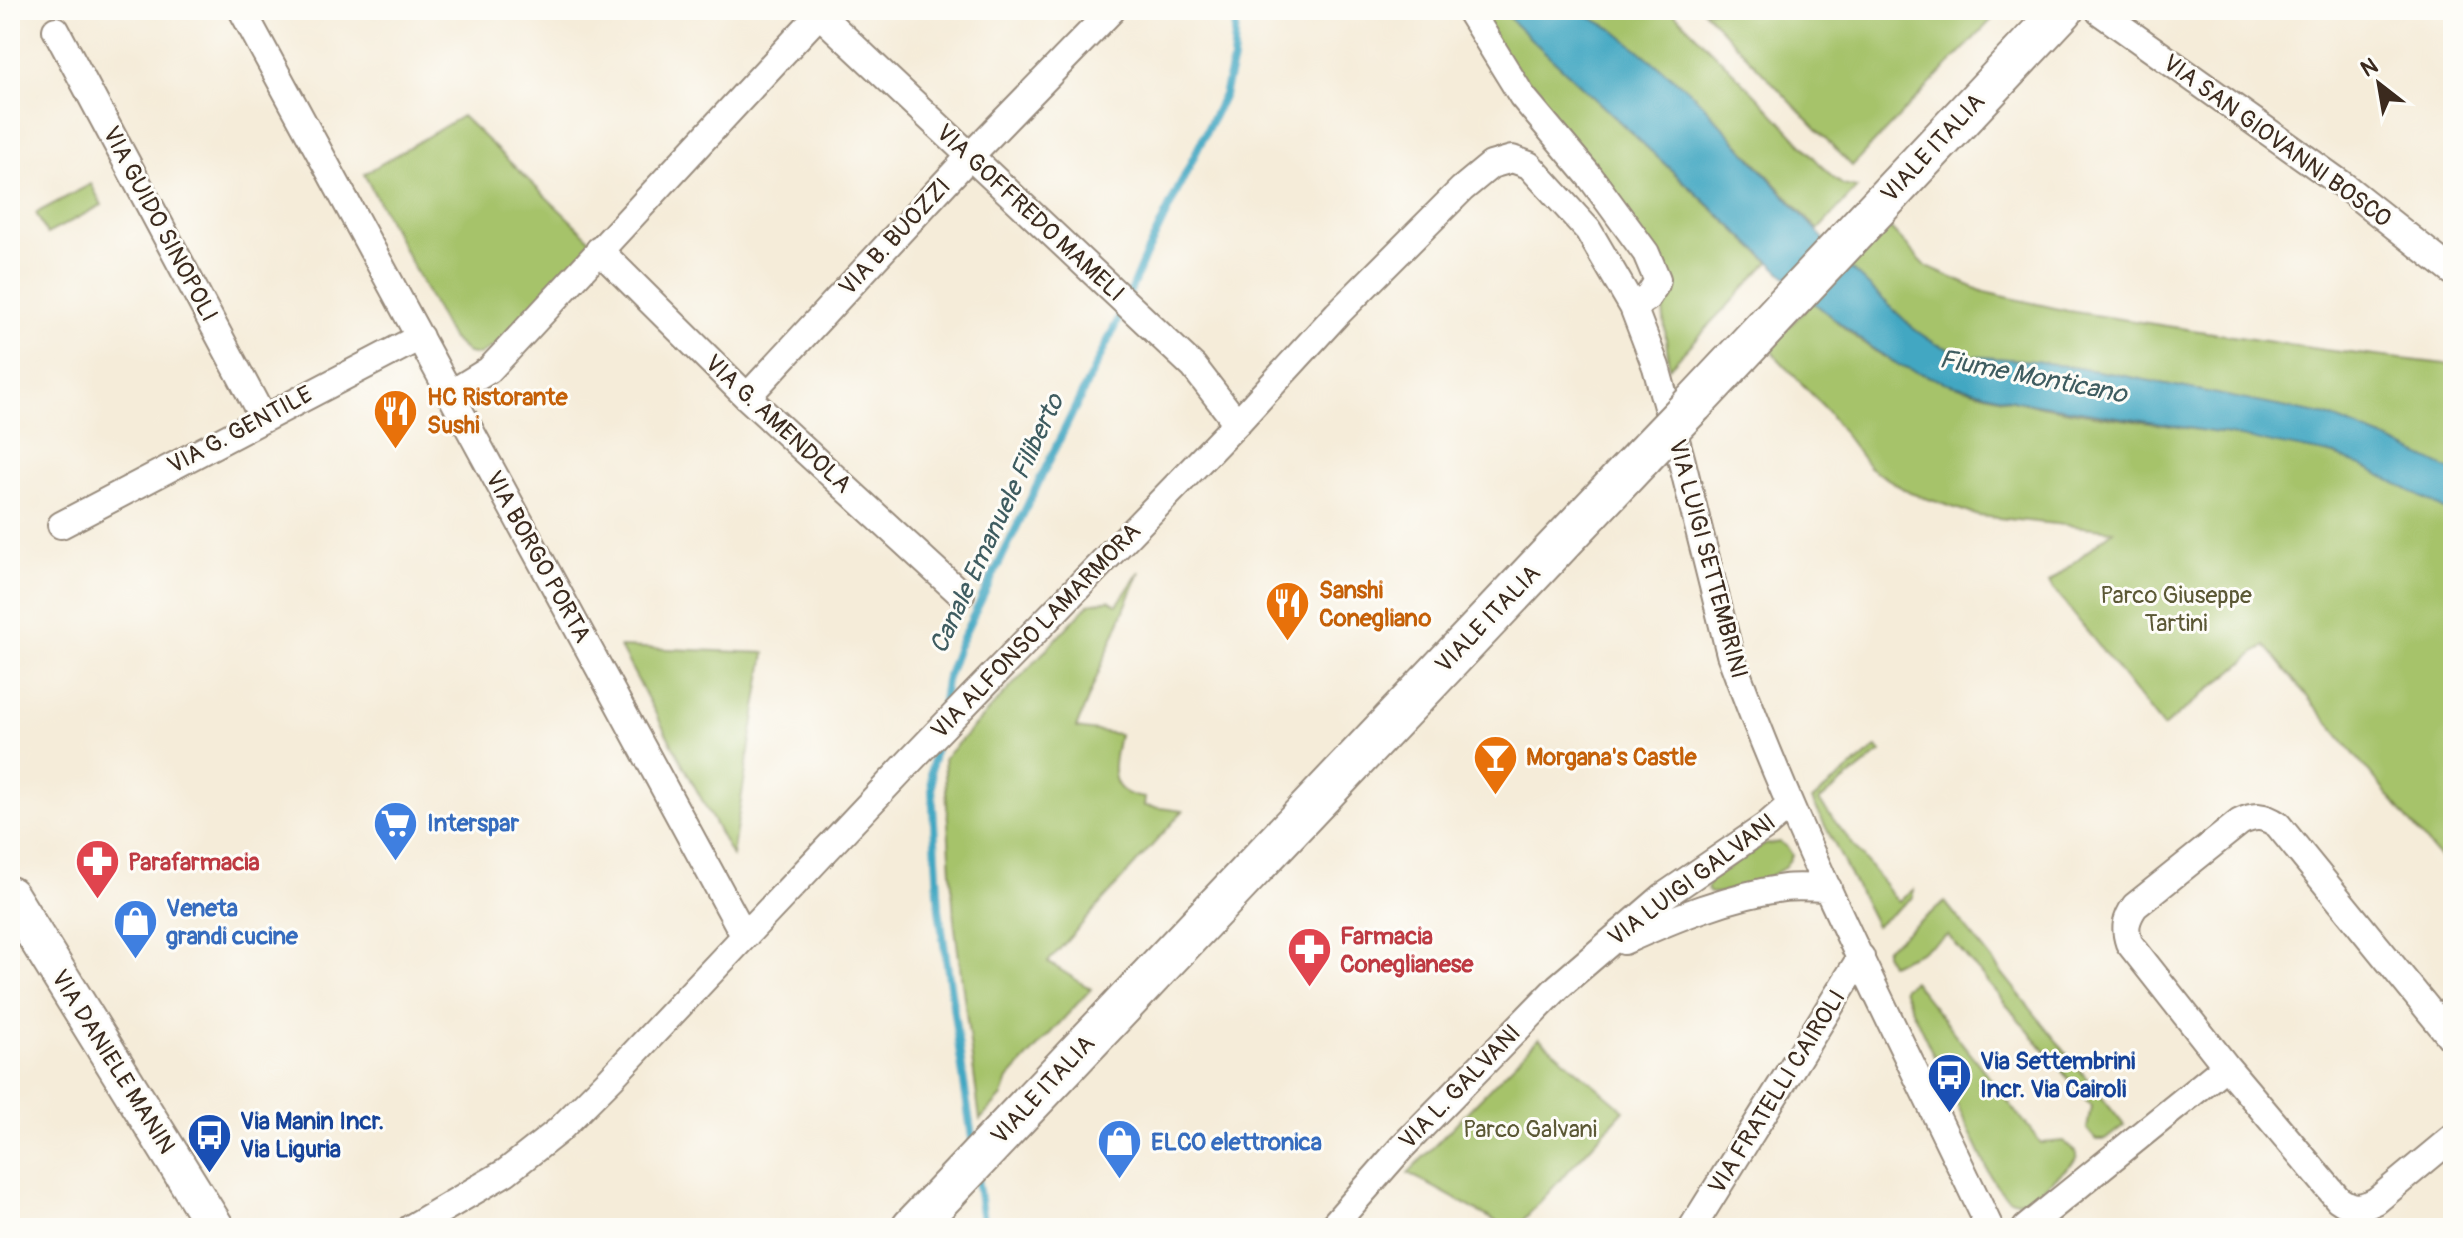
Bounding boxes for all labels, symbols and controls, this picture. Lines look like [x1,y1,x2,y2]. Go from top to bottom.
north arrow [2339,44,2419,124]
street label: VIA SAN GIOVANNI BOSCO [2157,48,2397,234]
street label: VIALE ITALIA [1875,87,1991,209]
street label: VIA GOFFREDO MAMELI [930,118,1130,308]
street label: VIA GUIDO SINOPOLI [96,121,224,327]
street label: VIA B. BUOZZI [833,172,957,302]
water label: Fiume Monticano [1937,343,2131,411]
street label: VIA G. AMENDOLA [699,349,857,499]
street label: VIA G. GENTILE [163,380,317,480]
place label: HC Ristorante Sushi [427,383,569,440]
restaurant icon: HC Ristorante Sushi [372,387,420,450]
water label: Canale Emanuele Filiberto [923,387,1072,659]
street label: VIA LUIGI SETTEMBRINI [1662,436,1754,682]
street label: VIA BORGO PORTA [479,466,597,648]
street label: VIA ALFONSO LAMARMORA [925,517,1147,745]
street label: VIALE ITALIA [1429,559,1547,679]
place label: Sanshi Conegliano [1319,576,1431,633]
restaurant icon: Sanshi Conegliano [1264,580,1312,643]
park label: Parco Giuseppe Tartini [2100,581,2252,638]
bar icon: Morgana's Castle [1471,733,1519,796]
place label: Morgana's Castle [1526,743,1698,772]
supermarket icon: Interspar [372,799,420,862]
street label: VIA LUIGI GALVANI [1603,808,1781,952]
place label: Interspar [427,809,519,838]
pharmacy icon: Parafarmacia [73,838,121,901]
place label: Parafarmacia [128,848,260,877]
place label: Veneta grandi cucine [166,894,299,951]
shop icon: Veneta grandi cucine [111,898,159,961]
place label: Farmacia Coneglianese [1340,922,1475,979]
pharmacy icon: Farmacia Coneglianese [1285,926,1333,989]
street label: VIA DANIELE MANIN [45,965,181,1159]
street label: VIA FRATELLI CAIROLI [1702,985,1852,1199]
street label: VIA L. GALVANI [1393,1019,1527,1155]
street label: VIALE ITALIA [985,1029,1101,1151]
place label: Via Settembrini Incr. Via Cairoli [1980,1047,2135,1104]
bus stop icon: Via Settembrini Incr. Via Cairoli [1925,1051,1973,1114]
place label: Via Manin Incr. Via Liguria [240,1107,384,1164]
bus stop icon: Via Manin Incr. Via Liguria [185,1111,233,1174]
park label: Parco Galvani [1463,1115,1597,1144]
shop icon: ELCO elettronica [1096,1118,1144,1181]
place label: ELCO elettronica [1151,1128,1322,1157]

